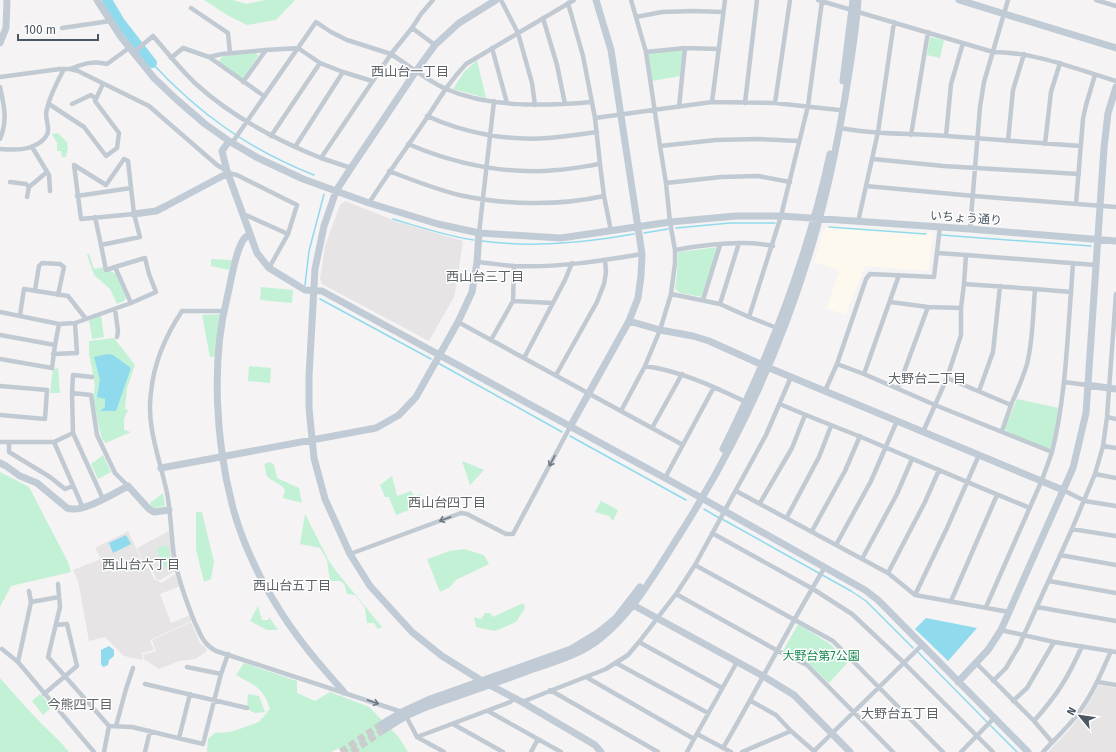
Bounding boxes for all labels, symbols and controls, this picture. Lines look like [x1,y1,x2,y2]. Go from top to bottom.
scale bar [18,16,98,42]
text: 100 m [24,23,56,37]
district label: 西山台一丁目 [371,64,449,79]
street label: いちょう通り [930,209,1002,227]
district label: 西山台三丁目 [446,269,524,284]
district label: 大野台二丁目 [888,371,966,386]
one-way arrow [548,455,555,467]
district label: 西山台四丁目 [408,495,486,510]
one-way arrow [440,515,452,523]
district label: 西山台六丁目 [102,557,180,572]
district label: 西山台五丁目 [253,578,331,593]
park label: 大野台第7公園 [782,649,860,663]
north arrow [1060,696,1100,736]
district label: 今熊四丁目 [47,697,113,712]
one-way arrow [366,699,378,707]
text: N [1064,705,1079,718]
district label: 大野台五丁目 [861,706,939,721]

